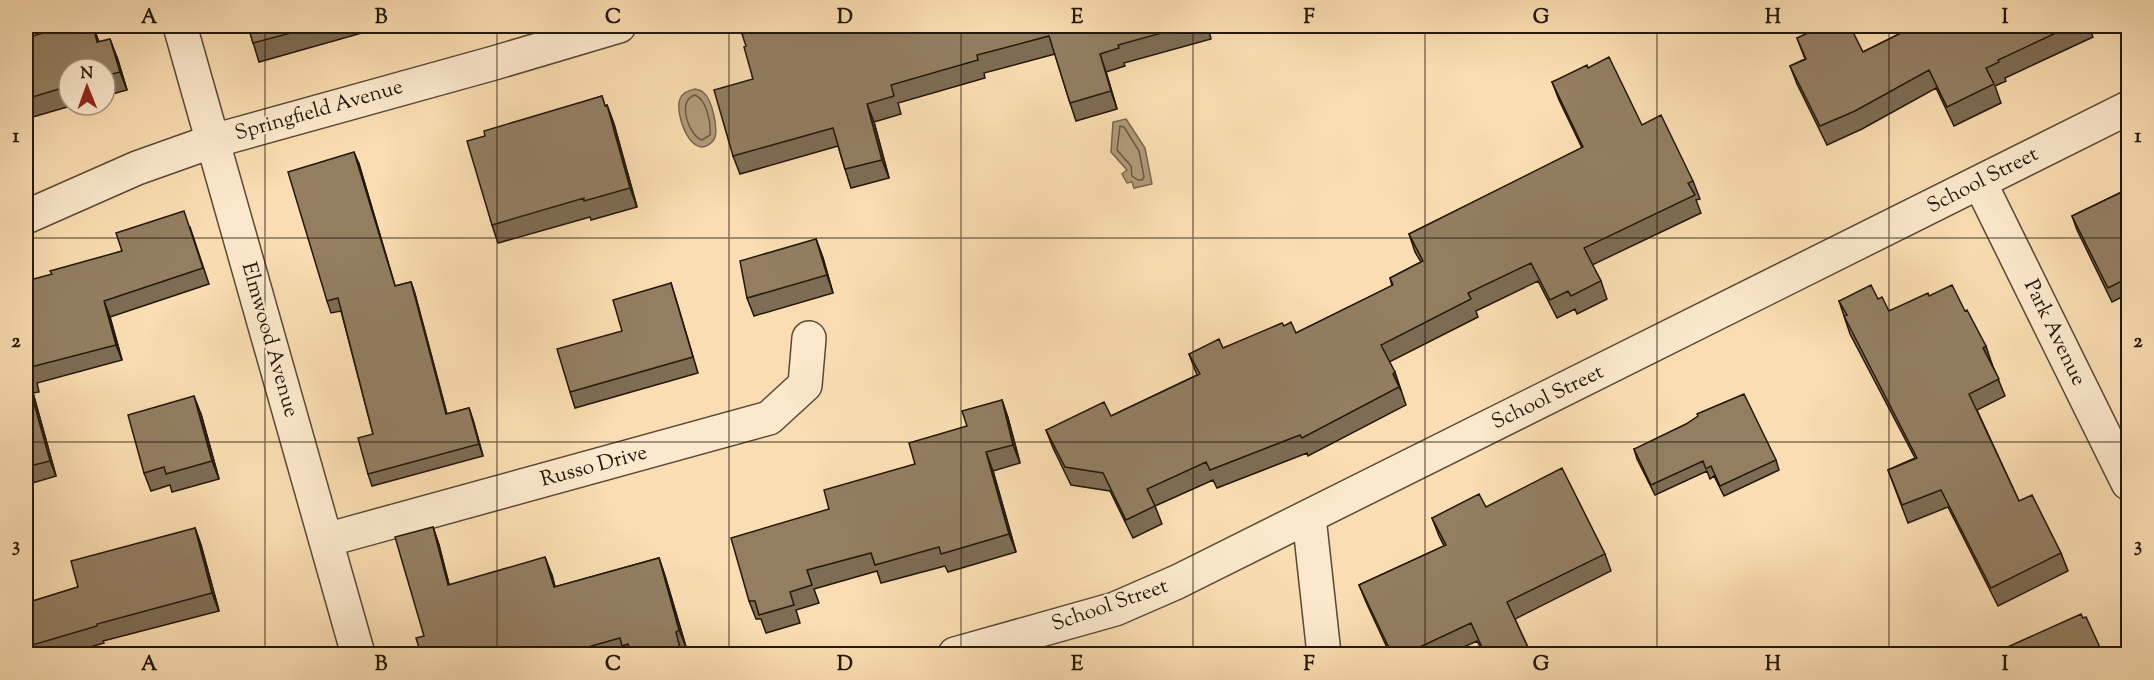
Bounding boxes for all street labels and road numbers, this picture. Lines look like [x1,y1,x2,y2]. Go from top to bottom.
street label: Springfield Avenue [231,73,407,149]
street label: School Street [1922,140,2044,222]
street label: Elmwood Avenue [233,259,305,421]
street label: Park Avenue [2015,275,2093,391]
street label: School Street [1487,358,1609,438]
street label: Russo Drive [537,438,651,496]
street label: School Street [1048,572,1172,640]

